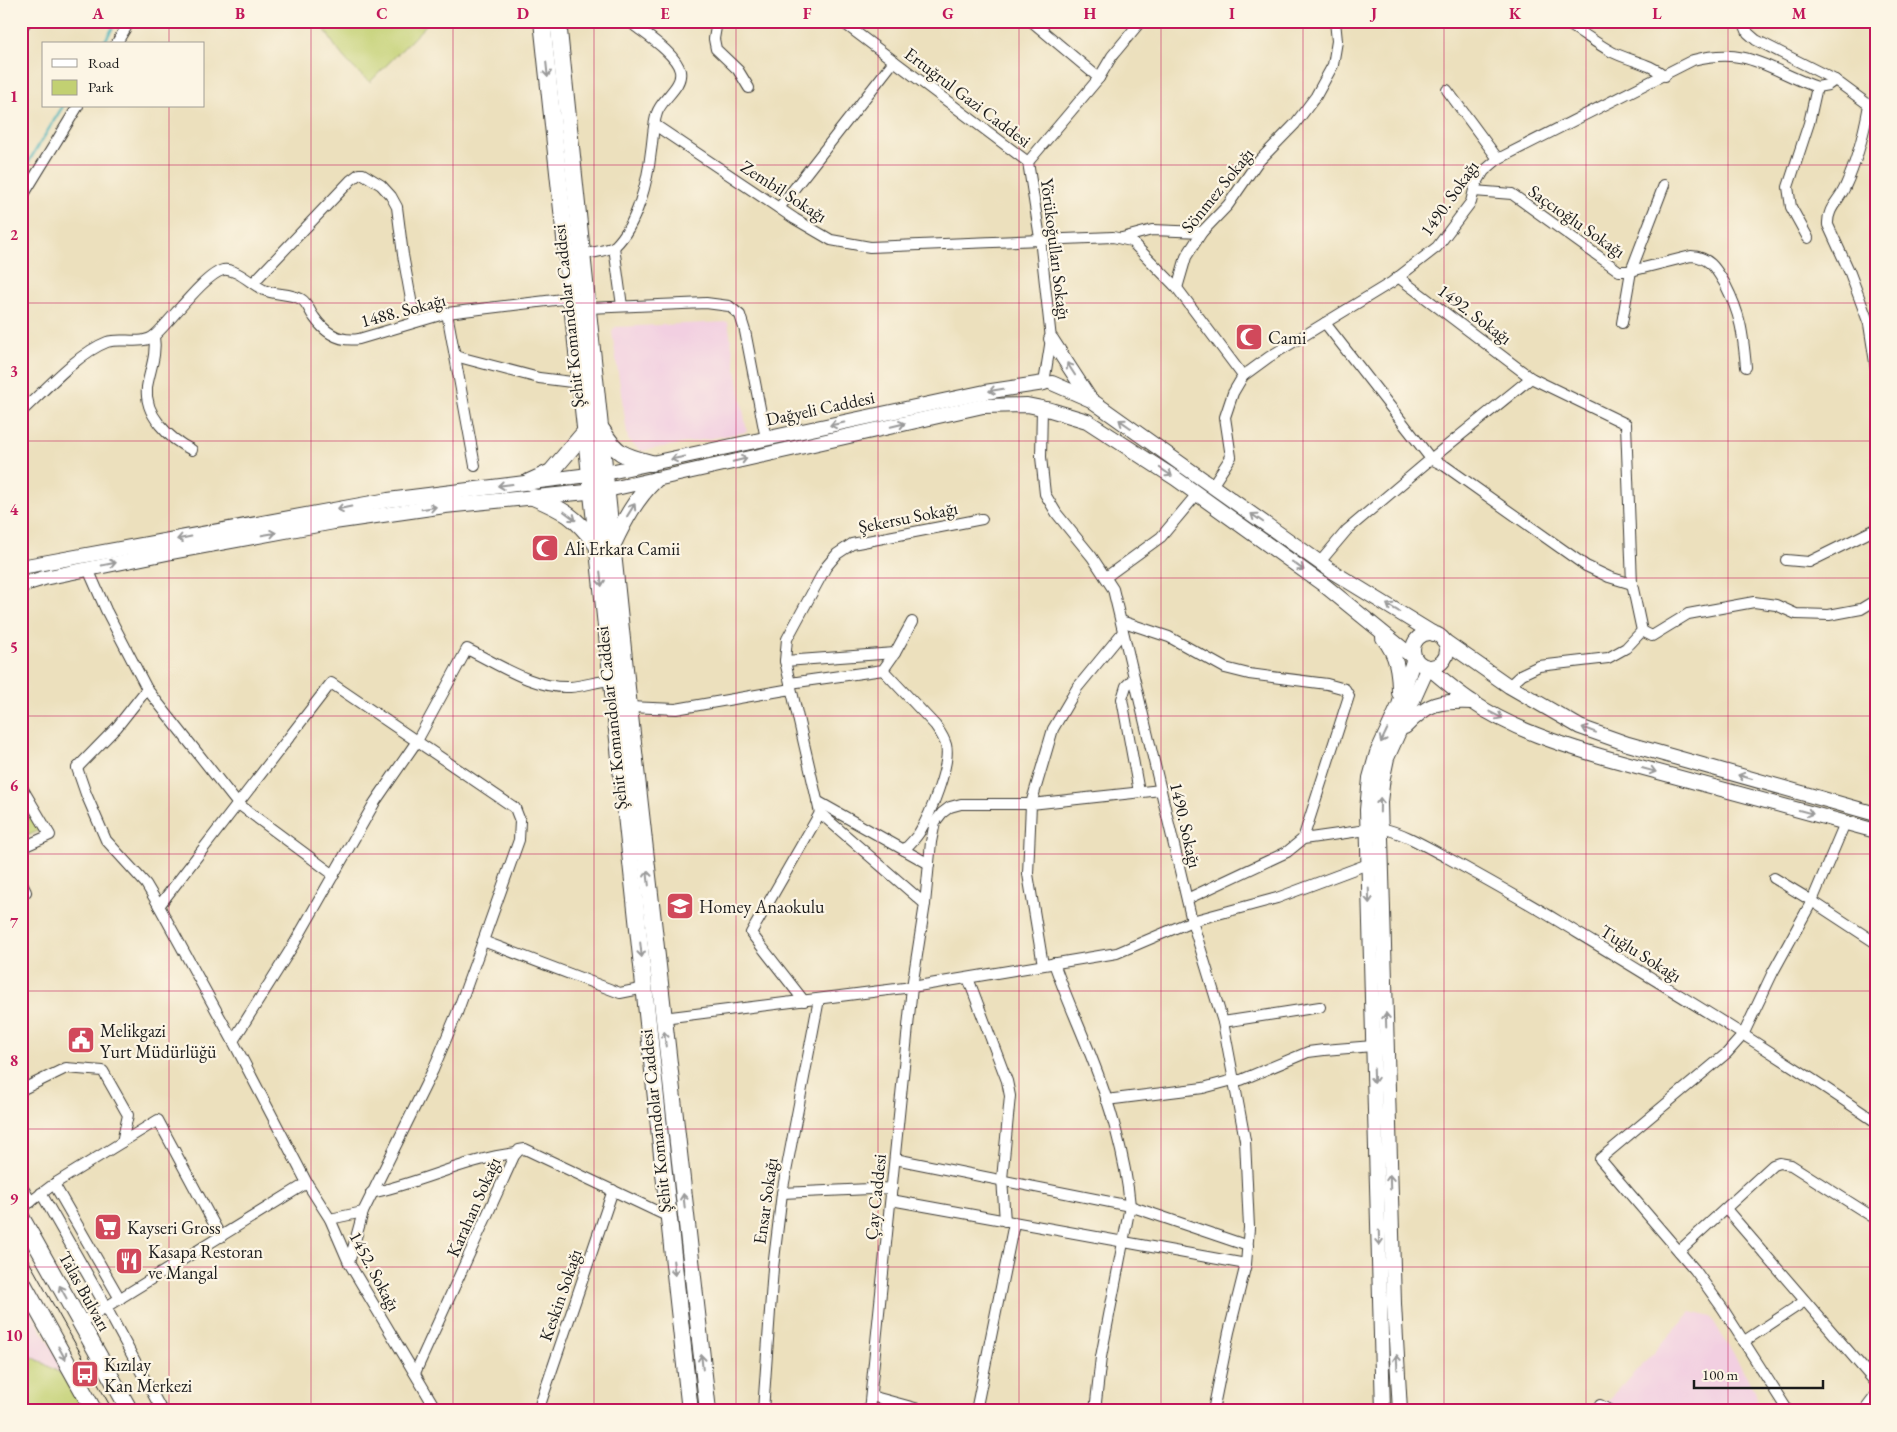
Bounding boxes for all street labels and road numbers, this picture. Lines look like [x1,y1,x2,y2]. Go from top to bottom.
street label: Ertuğrul Gazi Caddesi [900,42,1036,152]
street label: Sönmez Sokağı [1176,142,1259,237]
street label: Zembil Sokağı [736,155,832,228]
street label: 1490. Sokağı [1415,155,1484,240]
street label: Yörükoğulları Sokağı [1036,177,1076,322]
street label: Saçcıoğlu Sokağı [1524,179,1630,263]
street label: Şehit Komandolar Caddesi [547,222,589,409]
street label: 1492. Sokağı [1433,279,1517,350]
street label: 1488. Sokağı [358,287,449,332]
street label: Dağyeli Caddesi [763,385,877,431]
street label: Şekersu Sokağı [856,496,960,538]
street label: Şehit Komandolar Caddesi [590,624,632,811]
street label: 1490. Sokağı [1165,780,1207,871]
street label: Tuğlu Sokağı [1596,919,1686,987]
street label: Şehit Komandolar Caddesi [634,1027,676,1214]
street label: Çay Caddesi [859,1152,891,1241]
street label: Karahan Sokağı [441,1153,506,1261]
street label: Ensar Sokağı [748,1156,783,1246]
street label: 1452. Sokağı [344,1227,406,1315]
street label: Keskin Sokağı [534,1245,587,1344]
street label: Talas Bulvarı [54,1247,117,1336]

